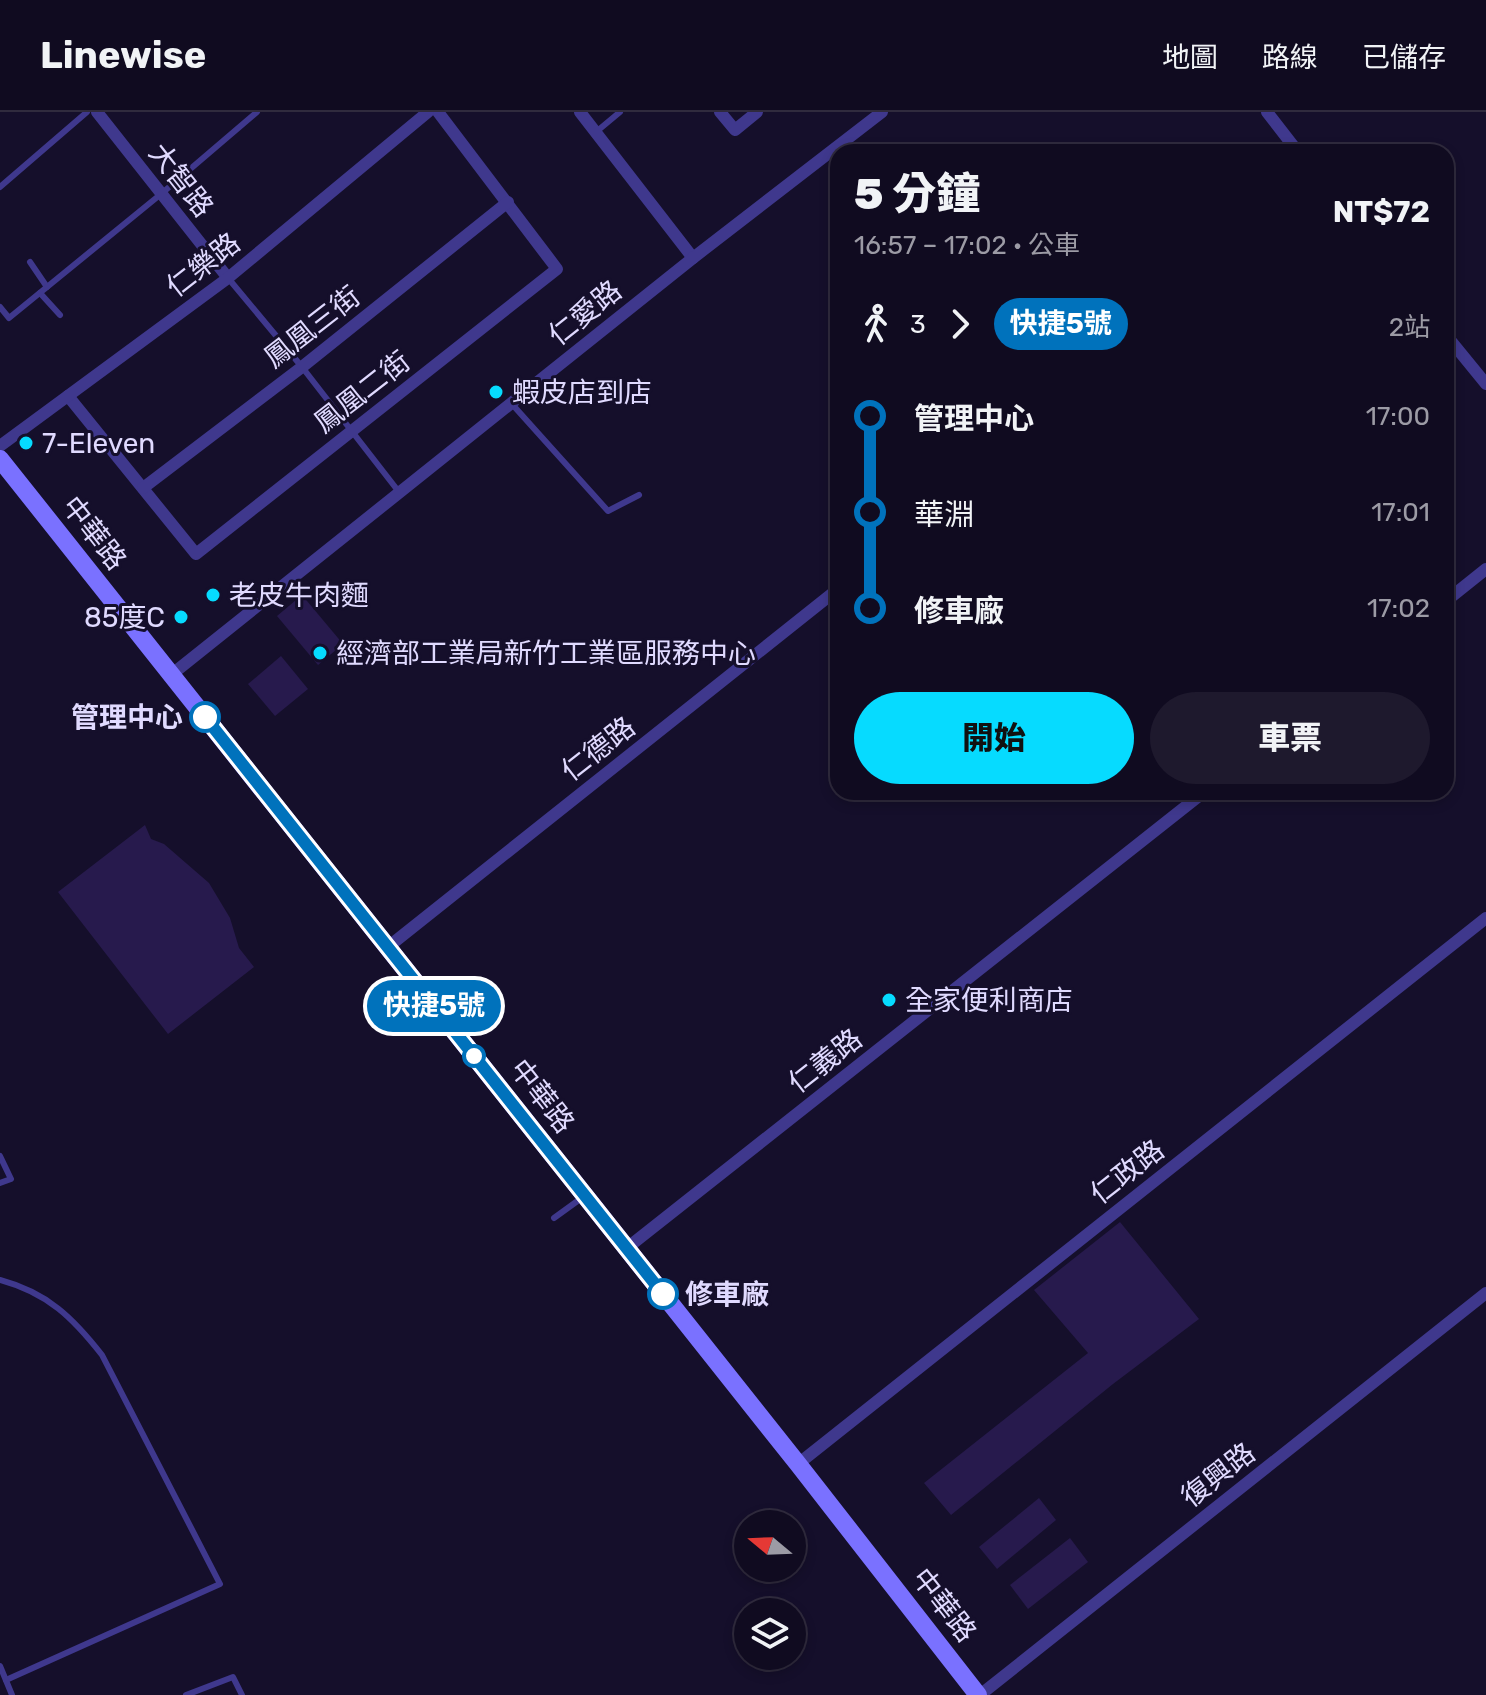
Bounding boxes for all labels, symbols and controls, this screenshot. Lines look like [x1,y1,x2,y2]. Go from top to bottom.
text: Linewise [40,32,206,78]
text: 地圖 [1162,41,1218,74]
text: 路線 [1262,41,1318,74]
text: 已儲存 [1362,41,1446,74]
street label: 大智路 [142,137,220,223]
text: 5 分鐘 [854,168,980,220]
text: NT$72 [1333,194,1430,230]
street label: 仁樂路 [160,226,246,304]
text: 16:57 – 17:02 · 公車 [854,230,1080,261]
street label: 仁愛路 [542,274,628,352]
street label: 鳳凰三街 [258,280,366,374]
icon: walk [854,302,898,346]
icon: forward [938,302,982,346]
text: 快捷5號 [1010,307,1112,340]
text: 3 [910,309,926,340]
text: 2站 [1389,312,1430,343]
street label: 鳳凰二街 [308,345,416,439]
place label: 蝦皮店到店 [512,376,652,409]
marker: 蝦皮店到店 [487,383,505,401]
text: 管理中心 [914,401,1034,437]
text: 17:00 [1366,401,1430,432]
place label: 7-Eleven [42,427,155,460]
marker: 7-Eleven [17,434,35,452]
street label: 中華路 [55,490,133,576]
text: 華淵 [914,497,974,533]
text: 17:01 [1371,497,1430,528]
place label: 老皮牛肉麵 [229,579,369,612]
marker: 老皮牛肉麵 [204,586,222,604]
text: 修車廠 [914,593,1004,629]
text: 17:02 [1367,593,1430,624]
place label: 85度C [84,601,165,634]
marker: 85度C [172,608,190,626]
place label: 經濟部工業局新竹工業區服務中心 [336,637,756,670]
marker: 經濟部工業局新竹工業區服務中心 [311,644,329,662]
button: 開始 [854,692,1134,784]
button: 車票 [1150,692,1430,784]
place label: 管理中心 [71,701,183,734]
marker: 管理中心 [190,702,220,732]
street label: 仁德路 [555,710,641,788]
line badge: 快捷5號 [378,980,490,1032]
place label: 全家便利商店 [905,984,1073,1017]
text: 快捷5號 [383,989,485,1022]
marker: 全家便利商店 [880,991,898,1009]
street label: 仁義路 [782,1022,868,1100]
unlabelled marker [463,1045,485,1067]
street label: 中華路 [503,1053,581,1139]
street label: 仁政路 [1084,1133,1170,1211]
place label: 修車廠 [685,1278,769,1311]
marker: 修車廠 [648,1279,678,1309]
street label: 復興路 [1175,1436,1261,1514]
north arrow [734,1510,806,1582]
map controls [734,1510,806,1670]
street label: 中華路 [905,1562,983,1648]
button: layers [734,1598,806,1670]

